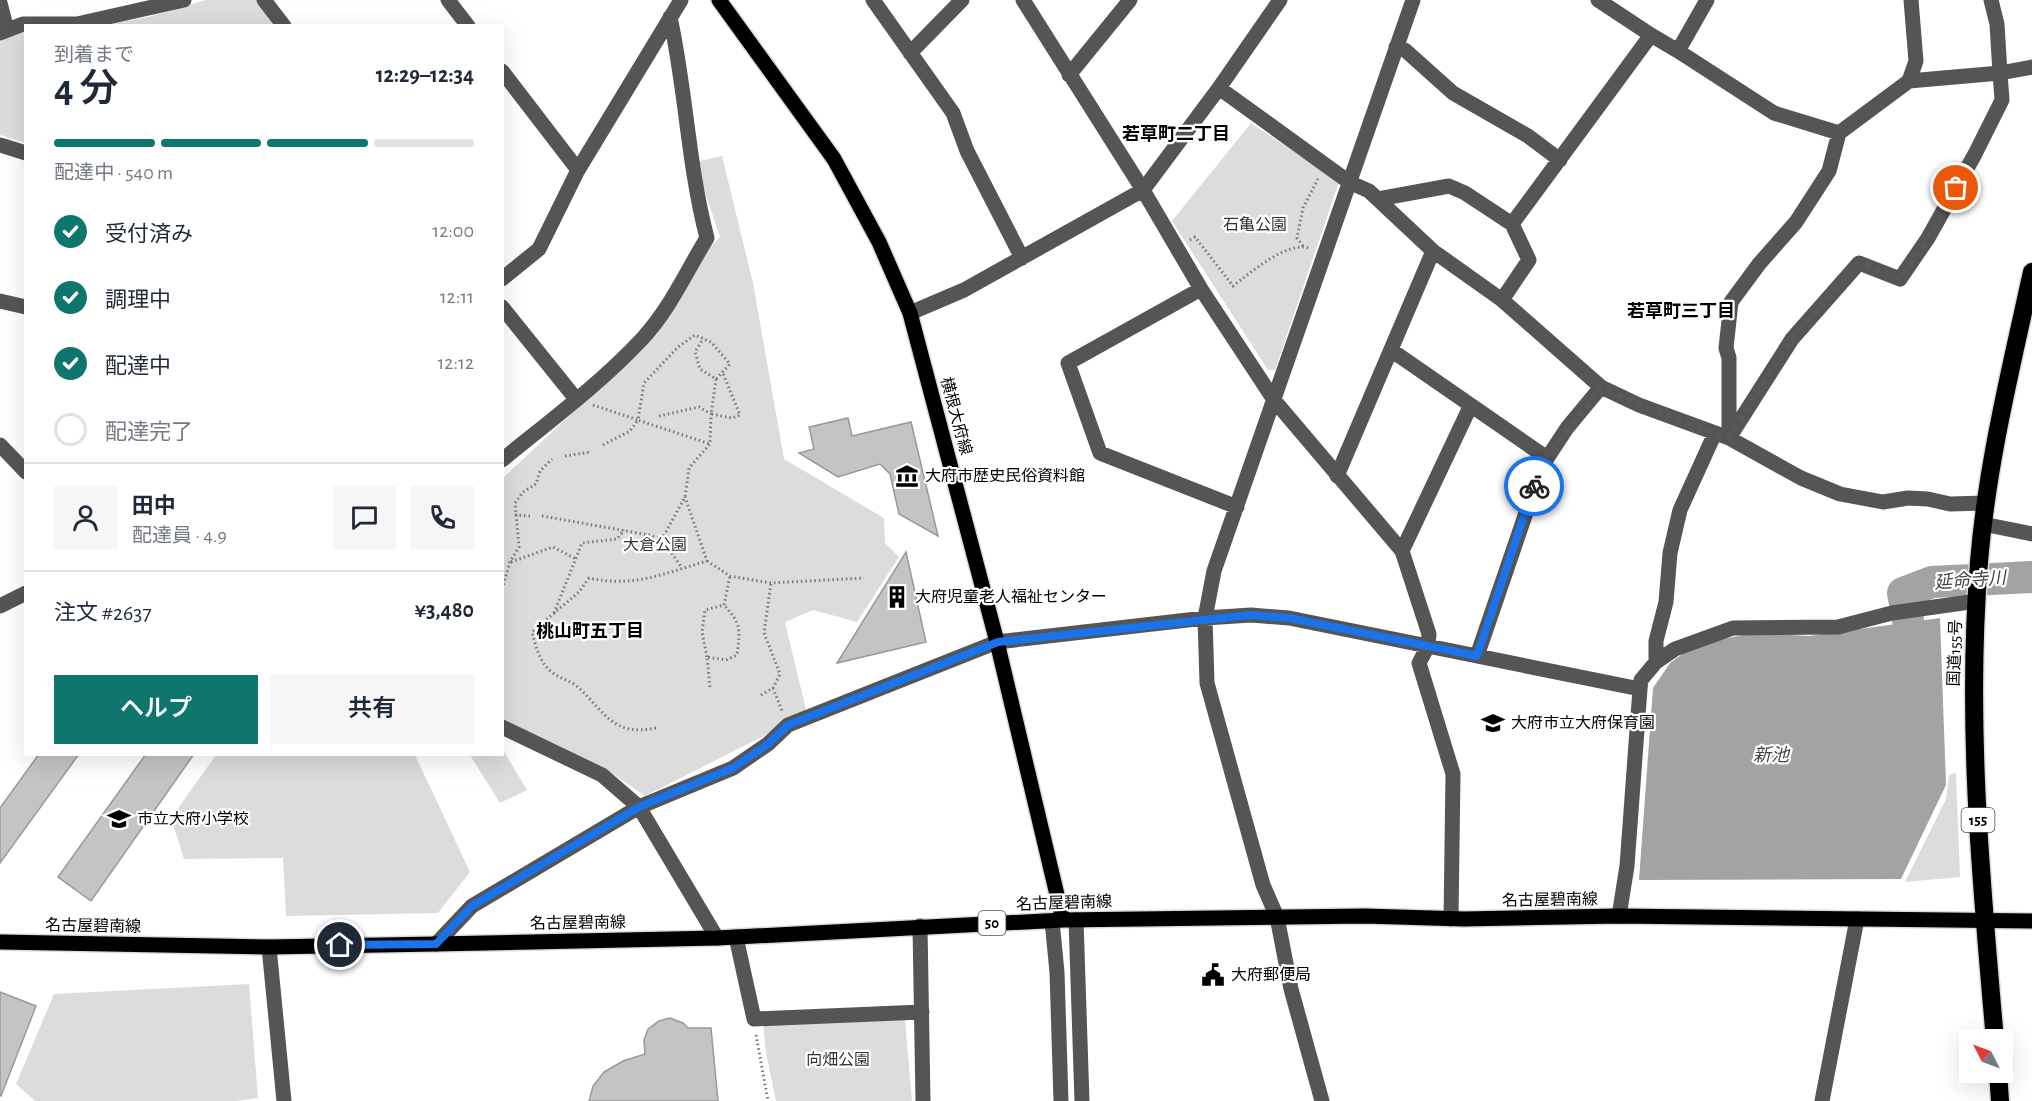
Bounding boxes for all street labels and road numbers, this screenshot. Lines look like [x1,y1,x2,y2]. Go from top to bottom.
street label: 横根大府線 [938,375,975,457]
street label: 国道155号 [1945,619,1964,687]
road number: 155 [1962,808,1994,832]
street label: 名古屋碧南線 [1502,890,1598,909]
street label: 名古屋碧南線 [1016,892,1112,913]
road number: 50 [978,911,1006,935]
street label: 名古屋碧南線 [530,913,626,932]
street label: 名古屋碧南線 [45,916,141,935]

